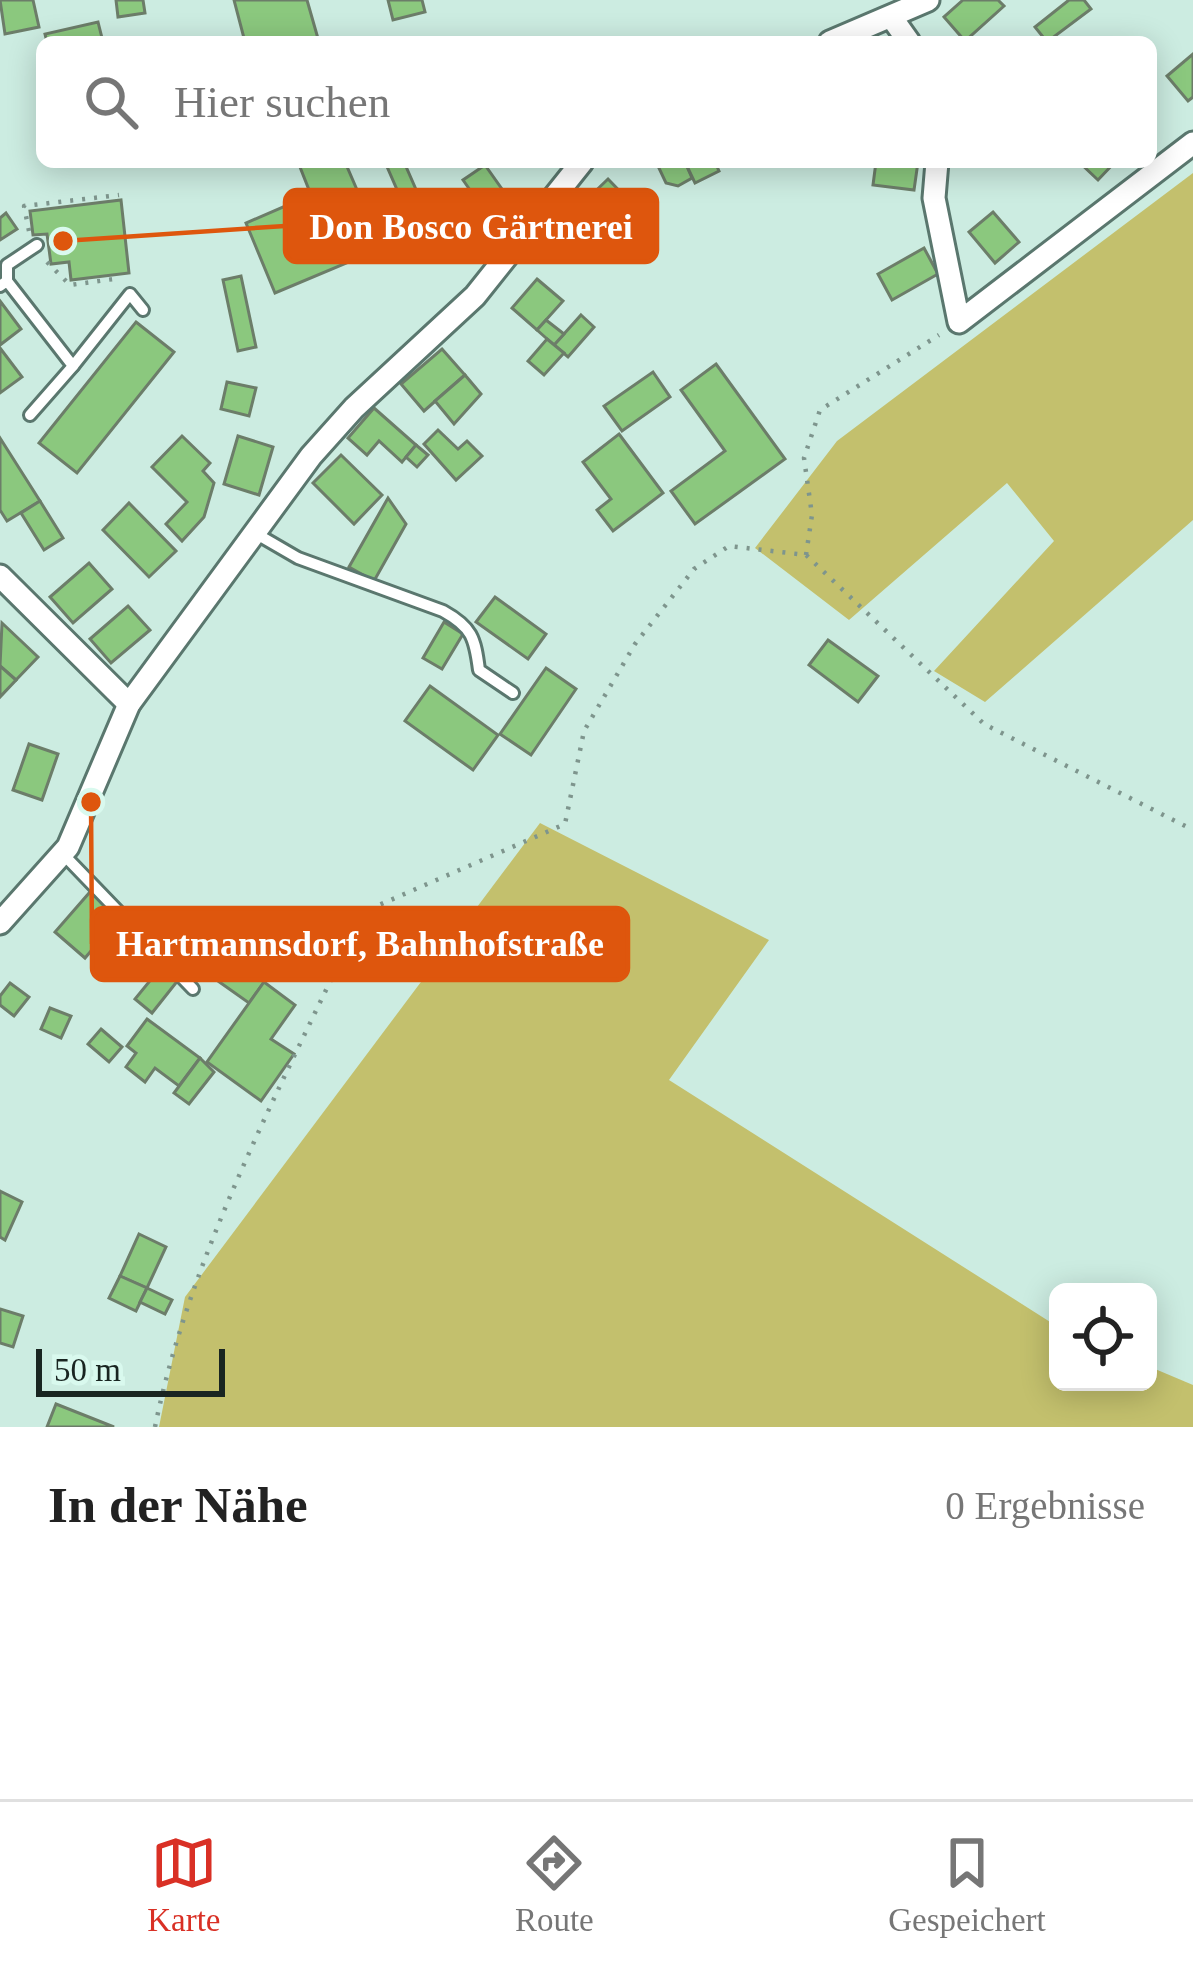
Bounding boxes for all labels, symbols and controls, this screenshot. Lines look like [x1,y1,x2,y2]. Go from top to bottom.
search box [36,36,1157,168]
icon: search [78,69,144,135]
text: Hier suchen [174,77,390,127]
callout: Don Bosco Gärtnerei [285,190,657,262]
text: Don Bosco Gärtnerei [309,207,633,247]
callout: Hartmannsdorf, Bahnhofstraße [92,908,628,980]
text: Hartmannsdorf, Bahnhofstraße [116,924,604,964]
map controls [1049,1283,1157,1391]
button: locate [1049,1283,1157,1391]
scale bar [36,1343,225,1396]
text: 50 m [54,1352,121,1388]
text: In der Nähe [48,1477,308,1533]
text: 0 Ergebnisse [945,1484,1145,1527]
tab: Karte [147,1830,221,1939]
tab: Route [515,1830,594,1939]
tab: Gespeichert [888,1830,1046,1939]

